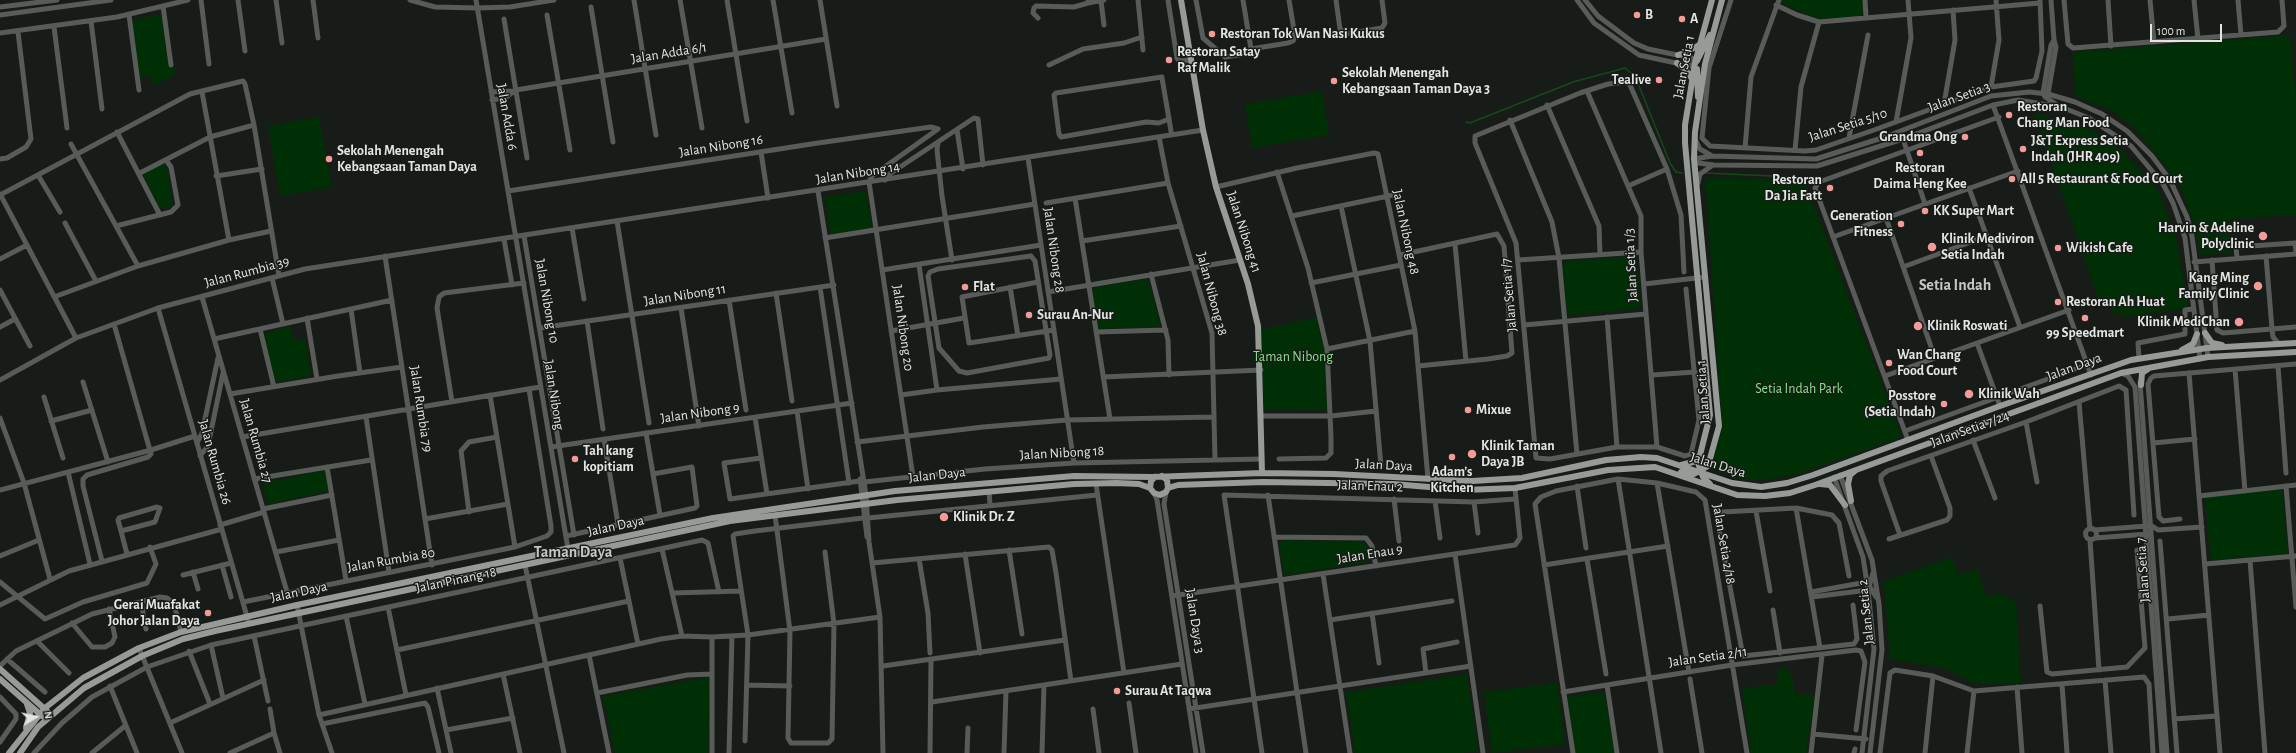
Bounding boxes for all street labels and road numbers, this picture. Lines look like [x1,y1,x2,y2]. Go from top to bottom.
street label: Jalan Setia 1 [1670,34,1698,100]
street label: Jalan Adda 6/1 [630,39,708,67]
street label: Jalan Setia 3 [1926,78,1992,116]
street label: Jalan Adda 6 [493,82,521,152]
street label: Jalan Setia 5/10 [1807,104,1889,146]
street label: Jalan Nibong 16 [678,131,764,161]
street label: Jalan Nibong 14 [815,158,901,188]
street label: Jalan Nibong 48 [1389,188,1423,276]
street label: Jalan Nibong 41 [1223,189,1265,275]
street label: Jalan Nibong 28 [1040,206,1068,294]
street label: Jalan Setia 1/3 [1621,228,1641,302]
street label: Jalan Nibong 38 [1193,251,1231,337]
street label: Jalan Rumbia 39 [203,253,291,291]
street label: Jalan Setia 1/7 [1497,257,1521,333]
street label: Jalan Nibong 10 [531,258,563,344]
street label: Jalan Nibong 11 [643,280,727,310]
street label: Jalan Nibong 20 [889,284,917,372]
street label: Jalan Daya [2044,349,2104,385]
street label: Jalan Nibong [540,359,568,431]
street label: Jalan Setia 1 [1692,359,1714,425]
street label: Jalan Rumbia 79 [406,365,436,453]
street label: Jalan Rumbia 27 [236,397,276,485]
street label: Jalan Nibong 9 [659,399,741,427]
street label: Jalan Setia 7/24 [1928,407,2012,451]
street label: Jalan Rumbia 26 [195,417,235,507]
street label: Jalan Nibong 18 [1019,442,1105,464]
street label: Jalan Daya [1688,449,1748,481]
street label: Jalan Daya [1355,455,1413,475]
street label: Jalan Daya [908,464,966,486]
street label: Jalan Enau 2 [1337,476,1403,496]
street label: Jalan Setia 2/18 [1709,503,1739,585]
street label: Jalan Daya [586,512,646,540]
street label: Jalan Setia 7 [2132,537,2154,603]
street label: Jalan Enau 9 [1336,541,1404,567]
street label: Jalan Rumbia 80 [346,544,436,576]
street label: Jalan Pinang 18 [414,563,498,597]
street label: Jalan Daya [269,578,329,606]
street label: Jalan Setia 2 [1854,578,1878,646]
street label: Jalan Daya 3 [1182,587,1208,655]
street label: Jalan Setia 2/11 [1668,643,1748,671]

